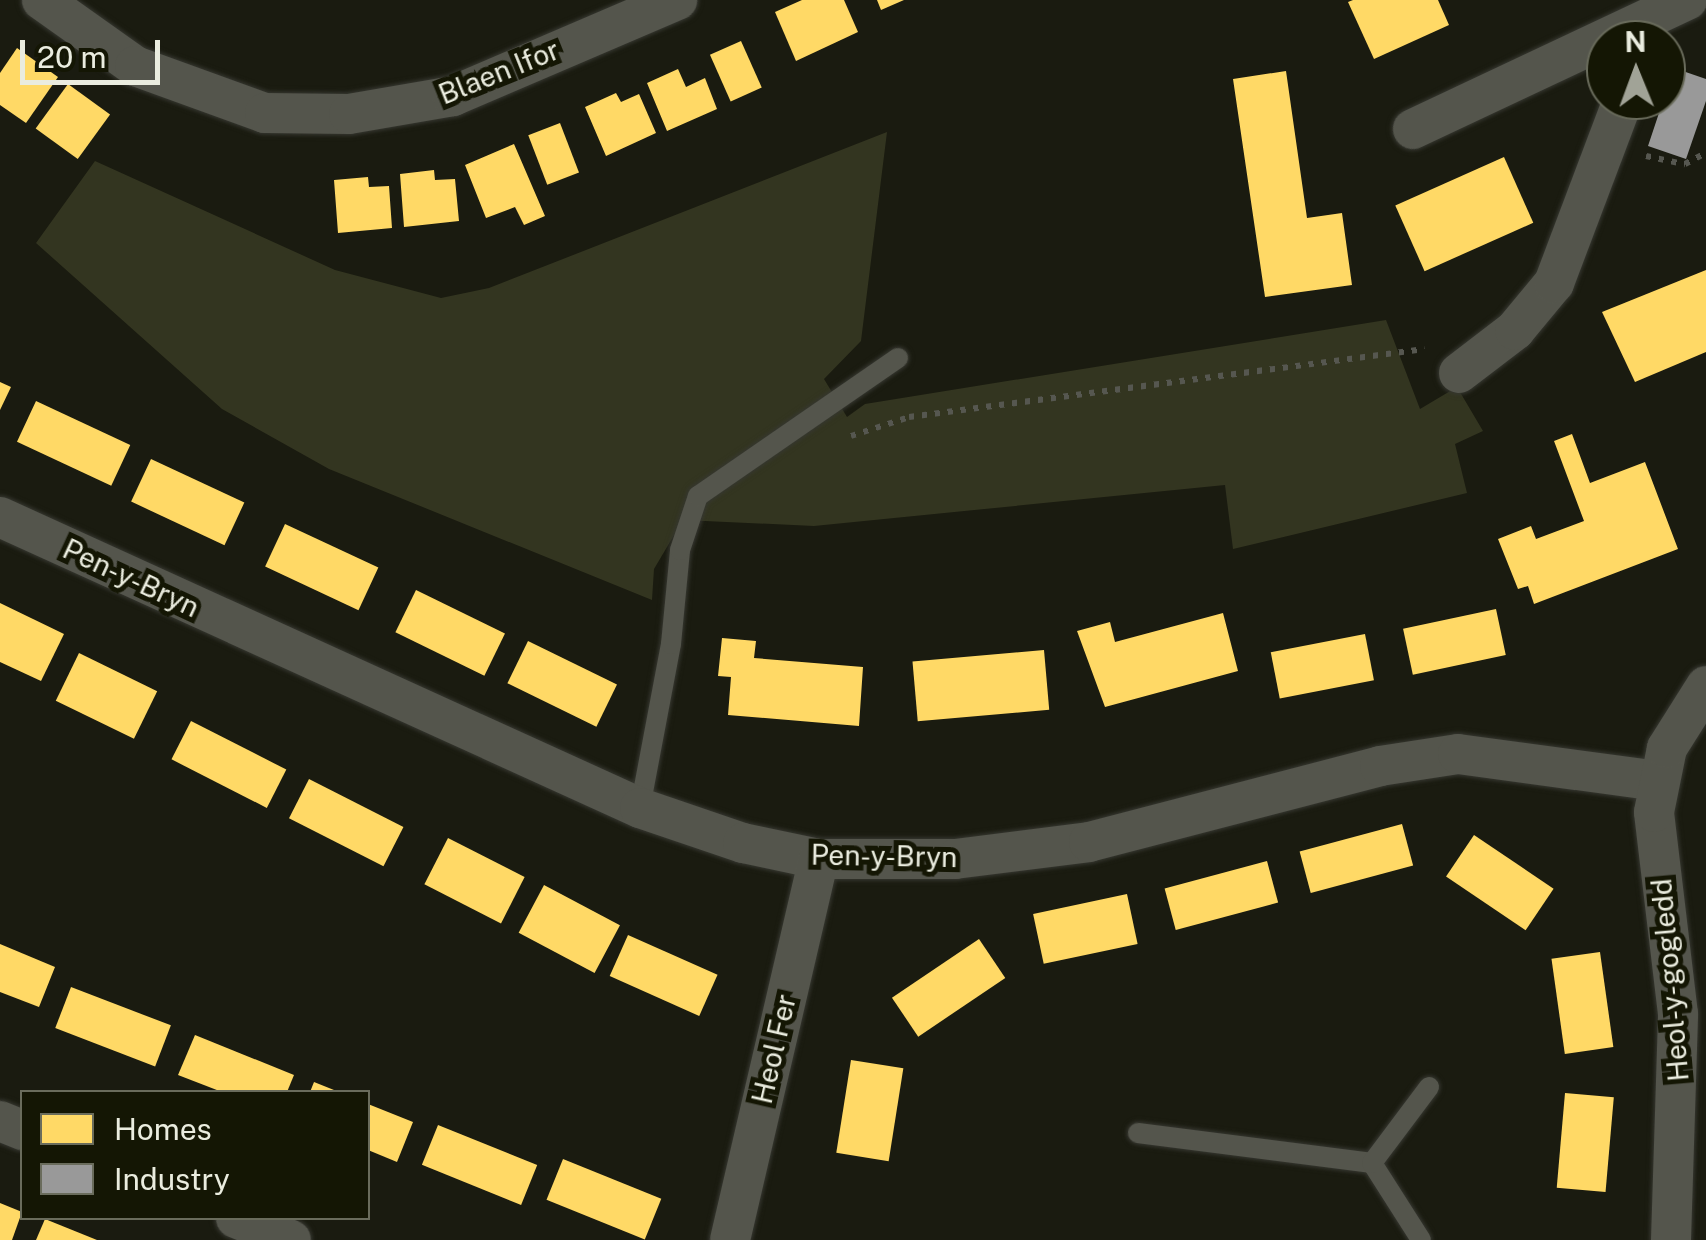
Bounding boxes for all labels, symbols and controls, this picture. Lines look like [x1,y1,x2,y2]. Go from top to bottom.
scale bar [25,20,165,82]
north arrow [1586,20,1686,120]
text: N [1624,25,1647,58]
street label: Blaen Ifor [434,33,564,111]
text: 20 m [37,39,106,75]
street label: Pen-y-Bryn [58,532,204,624]
street label: Pen-y-Bryn [811,838,957,874]
street label: Heol-y-gogledd [1644,877,1696,1083]
street label: Heol Fer [745,991,803,1107]
legend [20,1090,370,1220]
text: Homes [114,1111,212,1147]
text: Industry [114,1161,230,1197]

